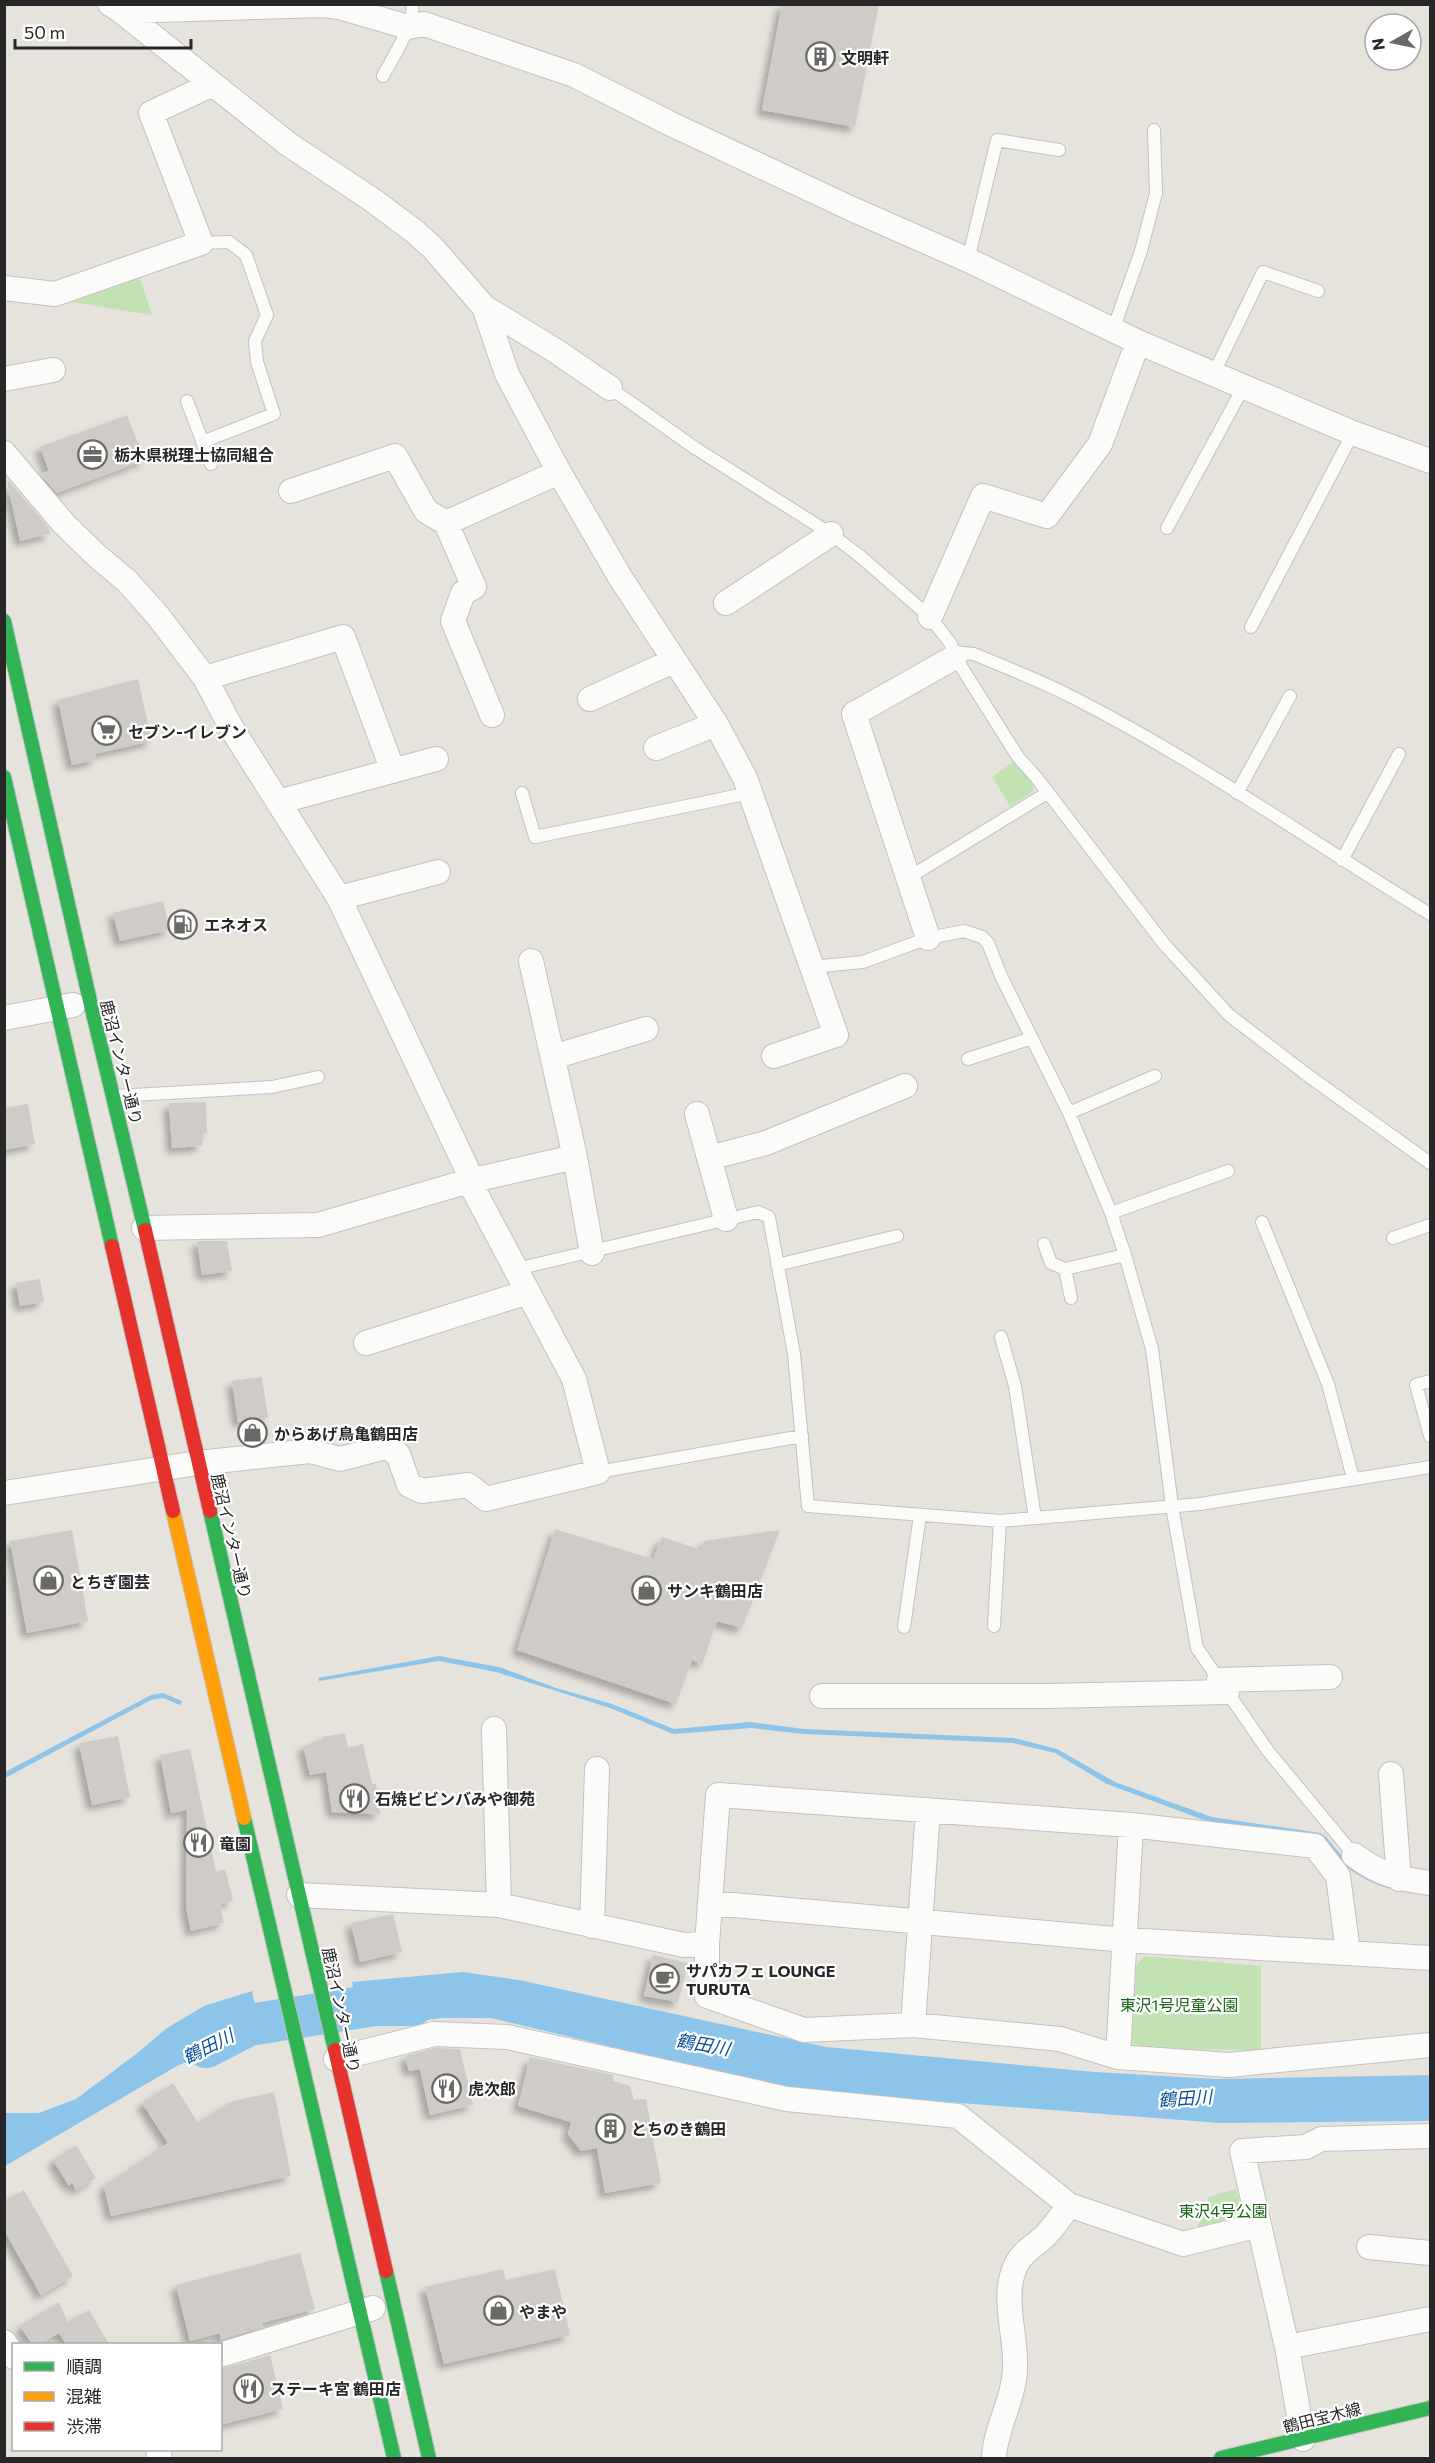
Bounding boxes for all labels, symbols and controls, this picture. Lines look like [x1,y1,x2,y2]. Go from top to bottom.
scale bar [15,12,190,50]
north arrow [1363,12,1423,72]
text: 50 m [24,21,65,43]
text: N [1367,37,1388,52]
building icon: 文明軒 [804,41,836,73]
place label: 文明軒 [841,48,889,67]
office icon: 栃木県税理士協同組合 [77,438,109,470]
place label: 栃木県税理士協同組合 [114,445,274,464]
supermarket icon: セブン-イレブン [91,715,123,747]
place label: セブン-イレブン [128,722,247,741]
fuel station icon: エネオス [167,908,199,940]
place label: エネオス [204,915,268,934]
street label: 鹿沼インター通り [97,998,147,1126]
shop icon: からあげ鳥亀鶴田店 [237,1417,269,1449]
place label: からあげ鳥亀鶴田店 [274,1424,418,1443]
street label: 鹿沼インター通り [208,1471,256,1601]
shop icon: とちぎ園芸 [33,1565,65,1597]
place label: とちぎ園芸 [70,1572,150,1591]
shop icon: サンキ鶴田店 [630,1574,662,1606]
place label: サンキ鶴田店 [667,1581,763,1600]
restaurant icon: 石焼ビビンバみや御苑 [338,1782,370,1814]
place label: 石焼ビビンバみや御苑 [375,1789,535,1808]
restaurant icon: 竜園 [182,1827,214,1859]
place label: 竜園 [219,1834,251,1853]
street label: 鹿沼インター通り [319,1945,365,2075]
place label: サパカフェ LOUNGE TURUTA [686,1961,835,1998]
cafe icon: サパカフェ LOUNGE TURUTA [649,1963,681,1995]
park label: 東沢1号児童公園 [1120,1995,1238,2014]
water label: 鶴田川 [179,2023,239,2068]
water label: 鶴田川 [675,2028,733,2060]
restaurant icon: 虎次郎 [431,2072,463,2104]
place label: 虎次郎 [468,2079,516,2098]
water label: 鶴田川 [1157,2085,1215,2111]
building icon: とちのき鶴田 [594,2112,626,2144]
place label: とちのき鶴田 [631,2119,727,2138]
park label: 東沢4号公園 [1178,2201,1268,2220]
shop icon: やまや [482,2295,514,2327]
place label: やまや [519,2302,567,2321]
legend [12,2343,222,2451]
text: 順調 [66,2355,102,2377]
restaurant icon: ステーキ宮 鶴田店 [233,2372,265,2404]
place label: ステーキ宮 鶴田店 [270,2379,401,2398]
text: 混雑 [66,2385,102,2407]
street label: 鶴田宝木線 [1281,2398,1363,2436]
text: 渋滞 [66,2415,102,2437]

